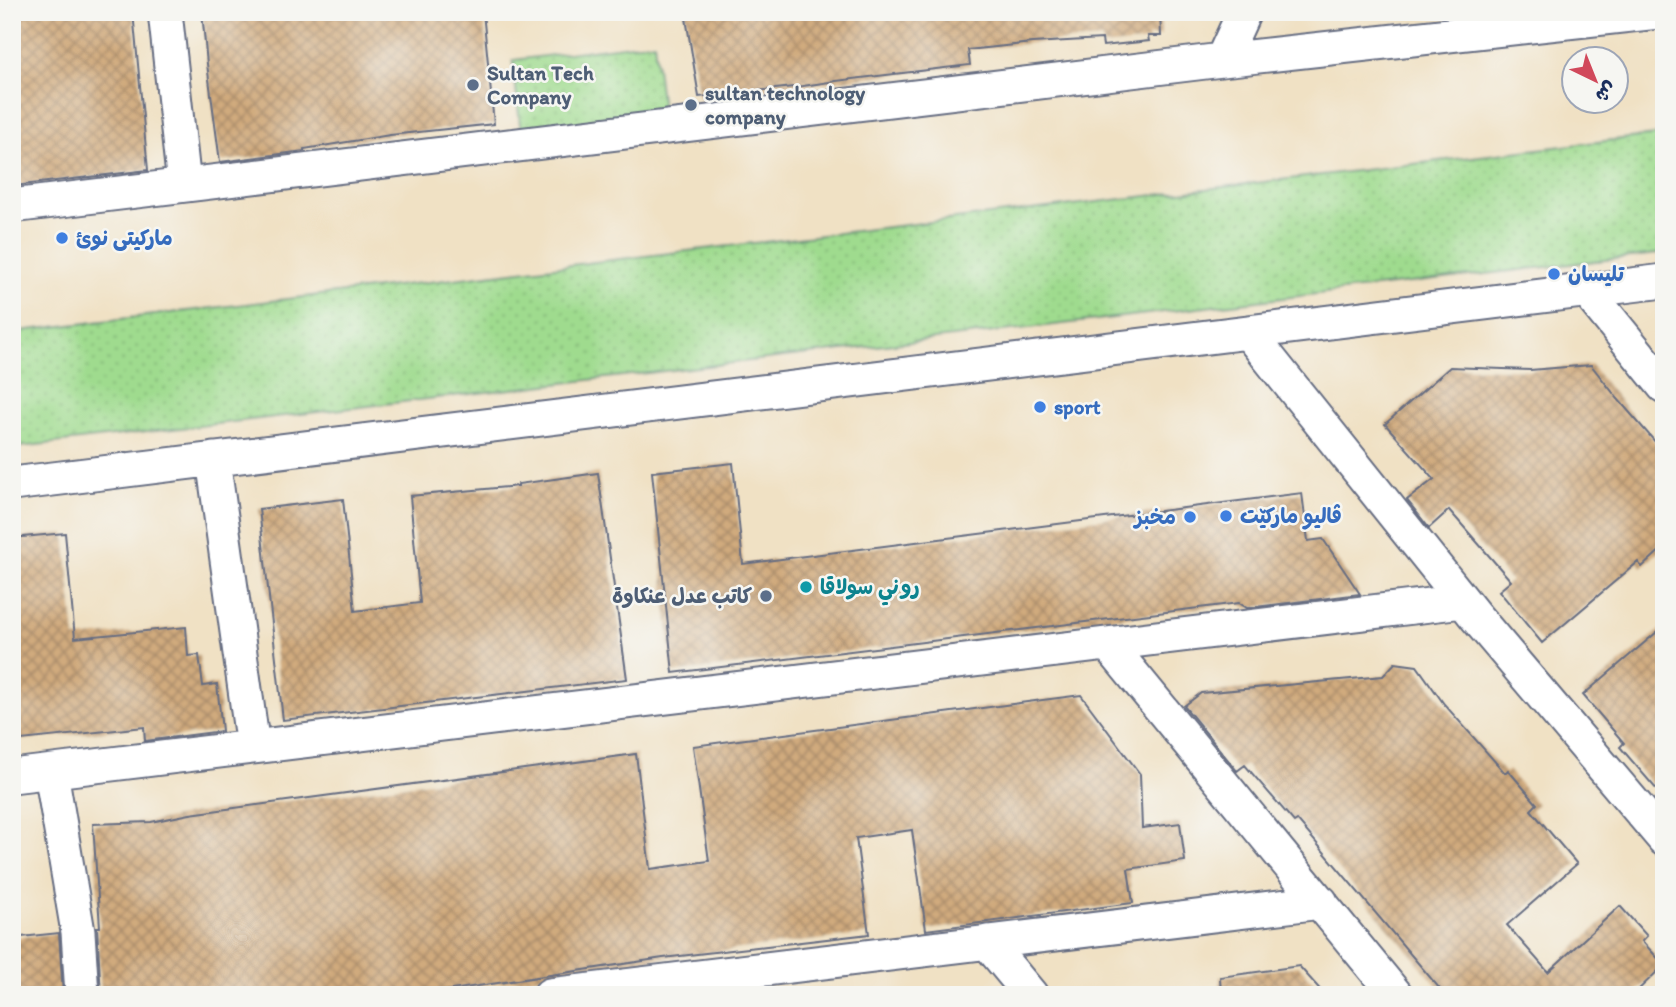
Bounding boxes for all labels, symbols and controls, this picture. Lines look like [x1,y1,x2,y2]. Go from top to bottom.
north arrow [1560,46,1630,116]
place label: Sultan Tech Company [487,60,594,110]
marker: Sultan Tech Company [465,77,481,93]
text: ش [1591,77,1622,108]
place label: sultan technology company [705,80,865,130]
marker: sultan technology company [683,97,699,113]
place label: مارکیتی نوئ [76,225,173,251]
marker: مارکیتی نوئ [54,230,70,246]
place label: تليسان [1568,261,1625,287]
marker: تليسان [1546,266,1562,282]
place label: sport [1054,394,1101,420]
marker: sport [1032,399,1048,415]
place label: ڤالیو مارکێت [1240,503,1342,530]
place label: مخبز [1133,504,1176,530]
marker: ڤالیو مارکێت [1218,508,1234,524]
marker: مخبز [1182,509,1198,525]
place label: روني سولاقا [820,574,920,606]
marker: روني سولاقا [798,579,814,595]
place label: كاتب عدل عنكاوة [612,583,753,609]
marker: كاتب عدل عنكاوة [758,588,774,604]

